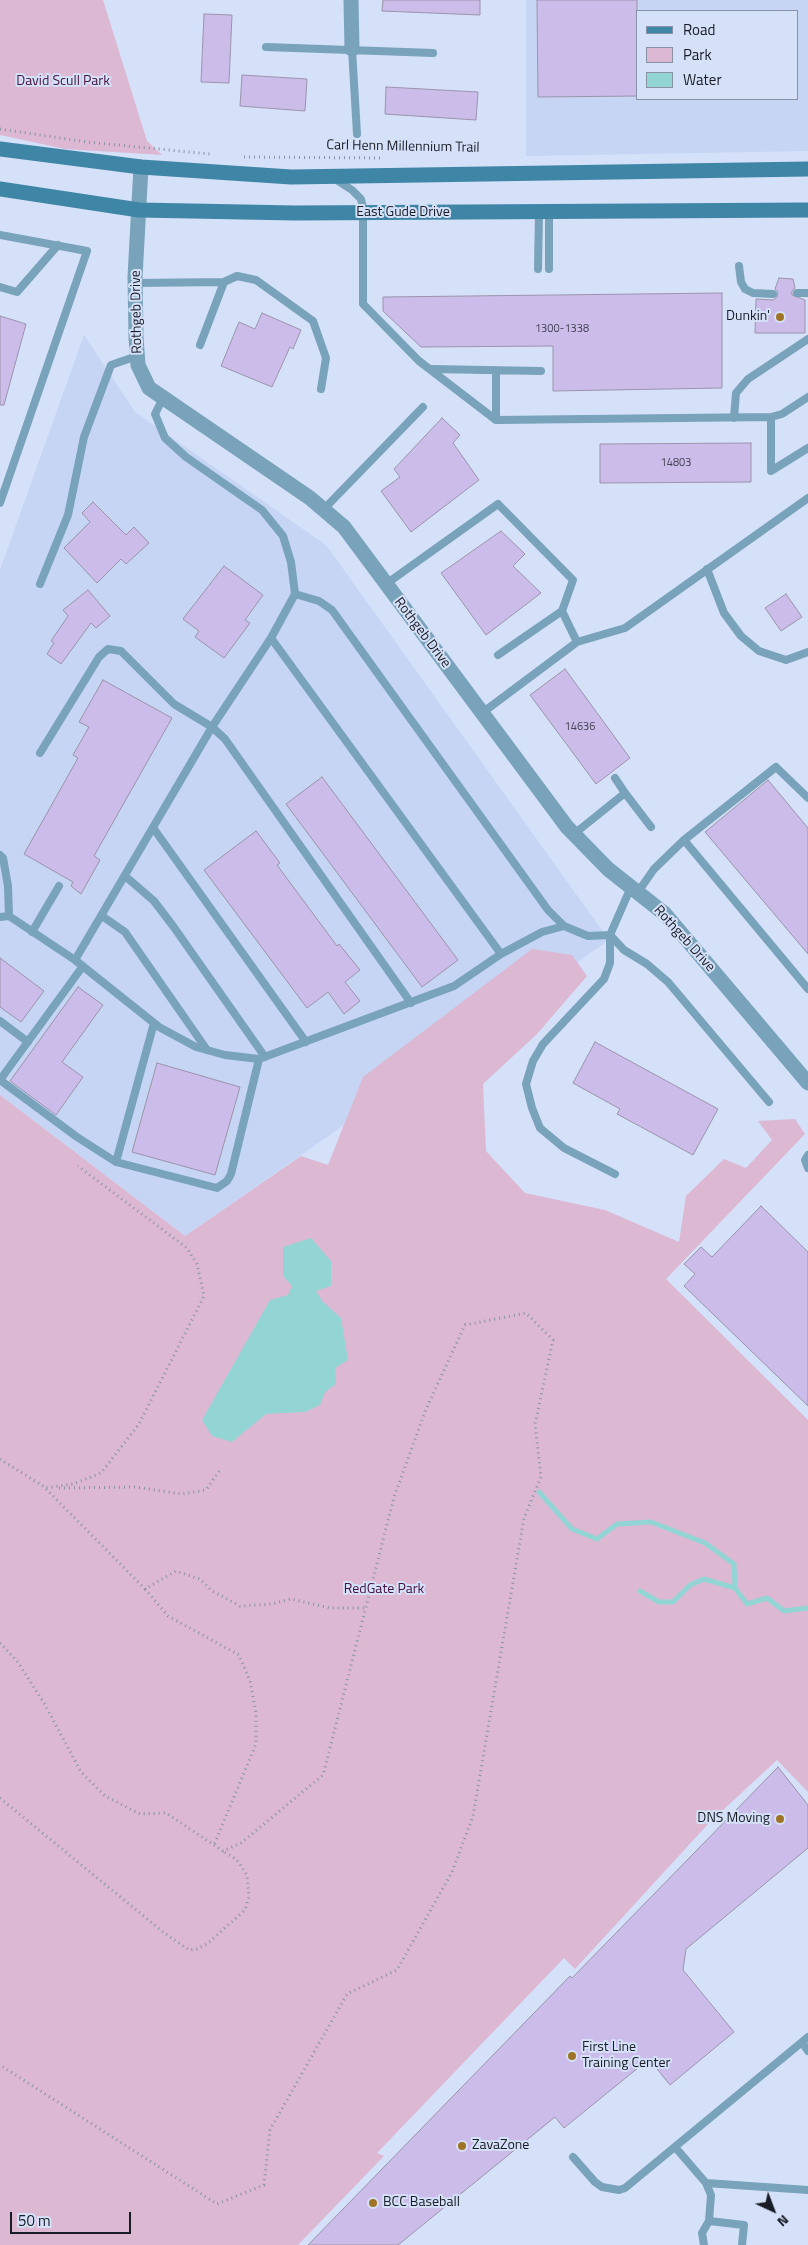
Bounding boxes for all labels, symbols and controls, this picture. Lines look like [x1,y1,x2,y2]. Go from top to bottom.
legend [636,10,798,100]
text: Road [683,18,715,41]
text: Park [683,43,712,66]
text: Water [683,68,722,91]
park label: David Scull Park [16,74,110,90]
street label: Carl Henn Millennium Trail [326,137,480,157]
street label: East Gude Drive [356,205,450,221]
street label: Rothgeb Drive [128,270,146,354]
place label: Dunkin' [726,309,770,325]
marker: Dunkin' [774,311,786,323]
house number: 1300-1338 [535,322,589,336]
house number: 14803 [661,456,691,470]
street label: Rothgeb Drive [390,595,454,671]
house number: 14636 [565,720,595,734]
street label: Rothgeb Drive [650,902,718,976]
park label: RedGate Park [344,1582,424,1598]
place label: DNS Moving [697,1811,770,1827]
marker: DNS Moving [774,1813,786,1825]
place label: First Line Training Center [582,2040,670,2072]
marker: First Line Training Center [566,2050,578,2062]
place label: ZavaZone [472,2138,529,2154]
marker: ZavaZone [456,2140,468,2152]
north arrow [748,2185,798,2235]
place label: BCC Baseball [383,2195,460,2211]
marker: BCC Baseball [367,2197,379,2209]
scale bar [12,2202,134,2234]
text: 50 m [18,2209,51,2232]
text: N [773,2210,794,2232]

